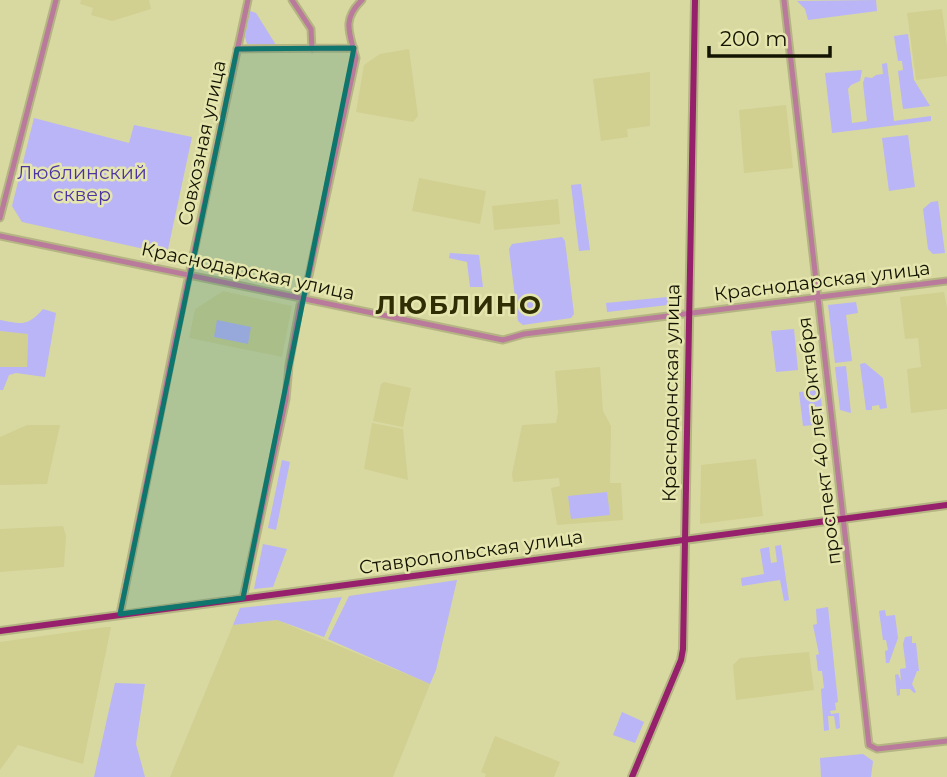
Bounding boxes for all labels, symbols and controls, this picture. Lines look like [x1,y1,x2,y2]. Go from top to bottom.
scale bar [709,14,830,58]
text: 200 m [720,26,787,51]
street label: Совхозная улица [173,58,231,228]
park label: Люблинский сквер [17,161,147,206]
street label: Краснодарская улица [139,237,357,305]
street label: Краснодарская улица [713,256,931,306]
street label: Краснодонская улица [658,284,684,502]
district label: ЛЮБЛИНО [375,289,543,321]
street label: проспект 40 лет Октября [792,316,846,566]
street label: Ставропольская улица [357,525,585,579]

